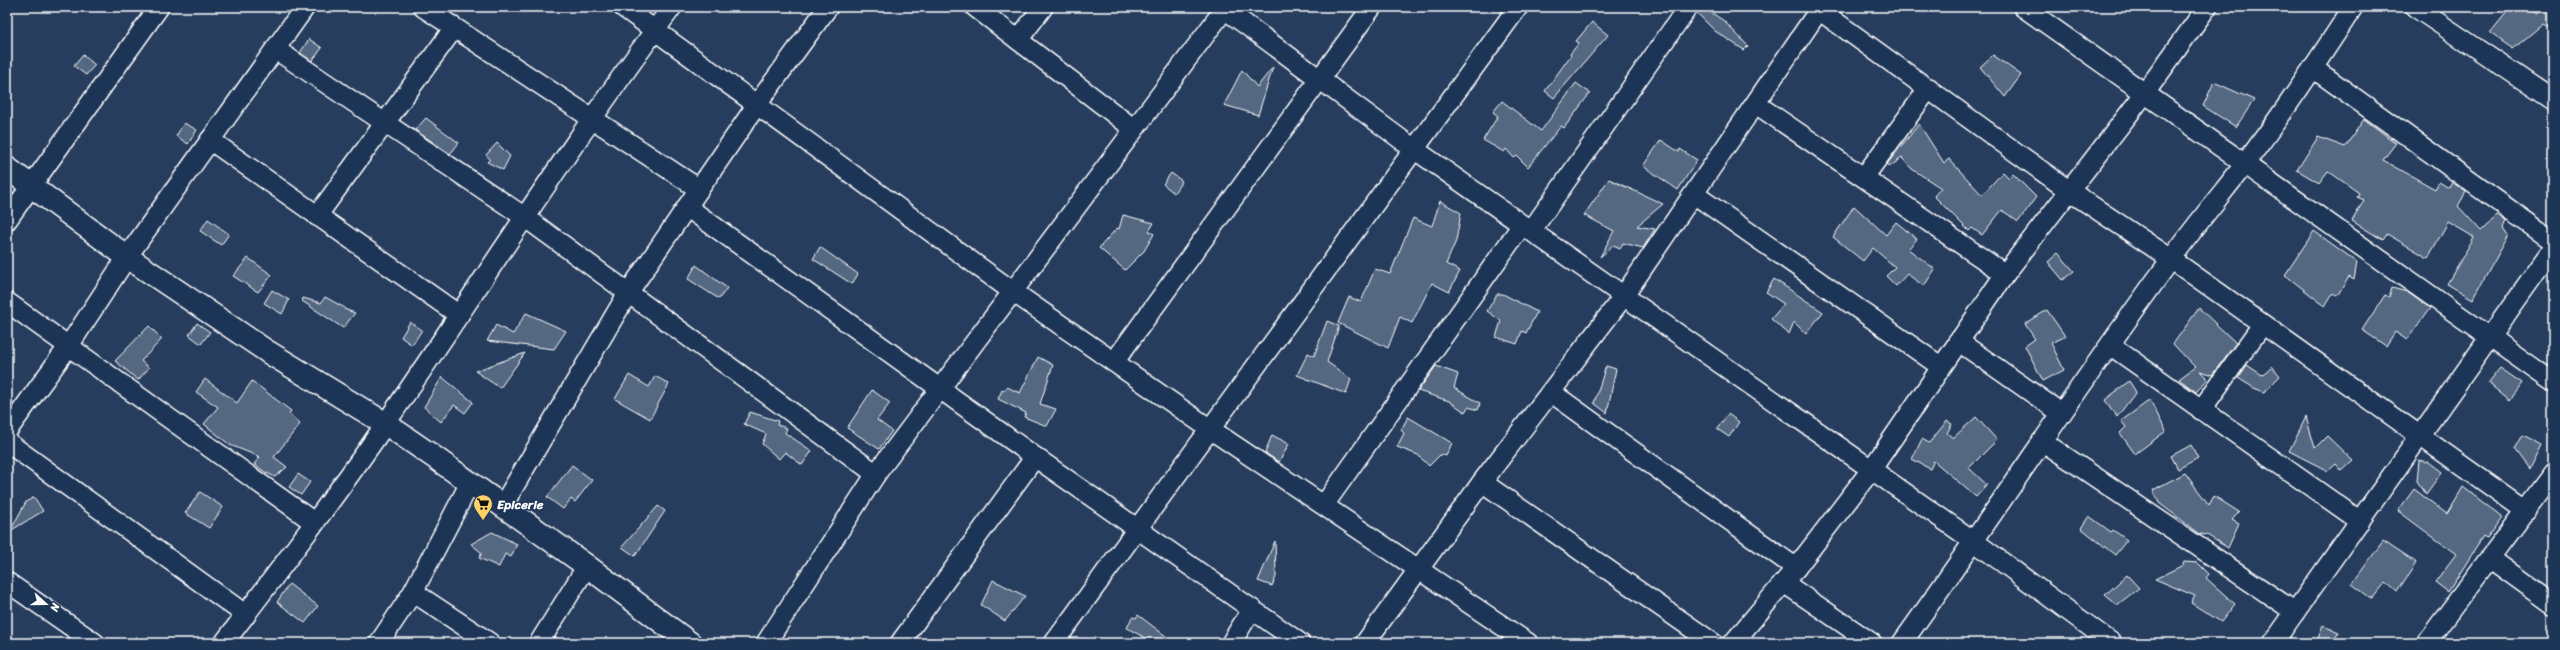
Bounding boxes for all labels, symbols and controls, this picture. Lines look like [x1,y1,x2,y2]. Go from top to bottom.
supermarket icon: Epicerie [472,493,494,521]
place label: Epicerie [497,493,544,516]
north arrow [26,584,66,624]
text: N [44,600,65,615]

